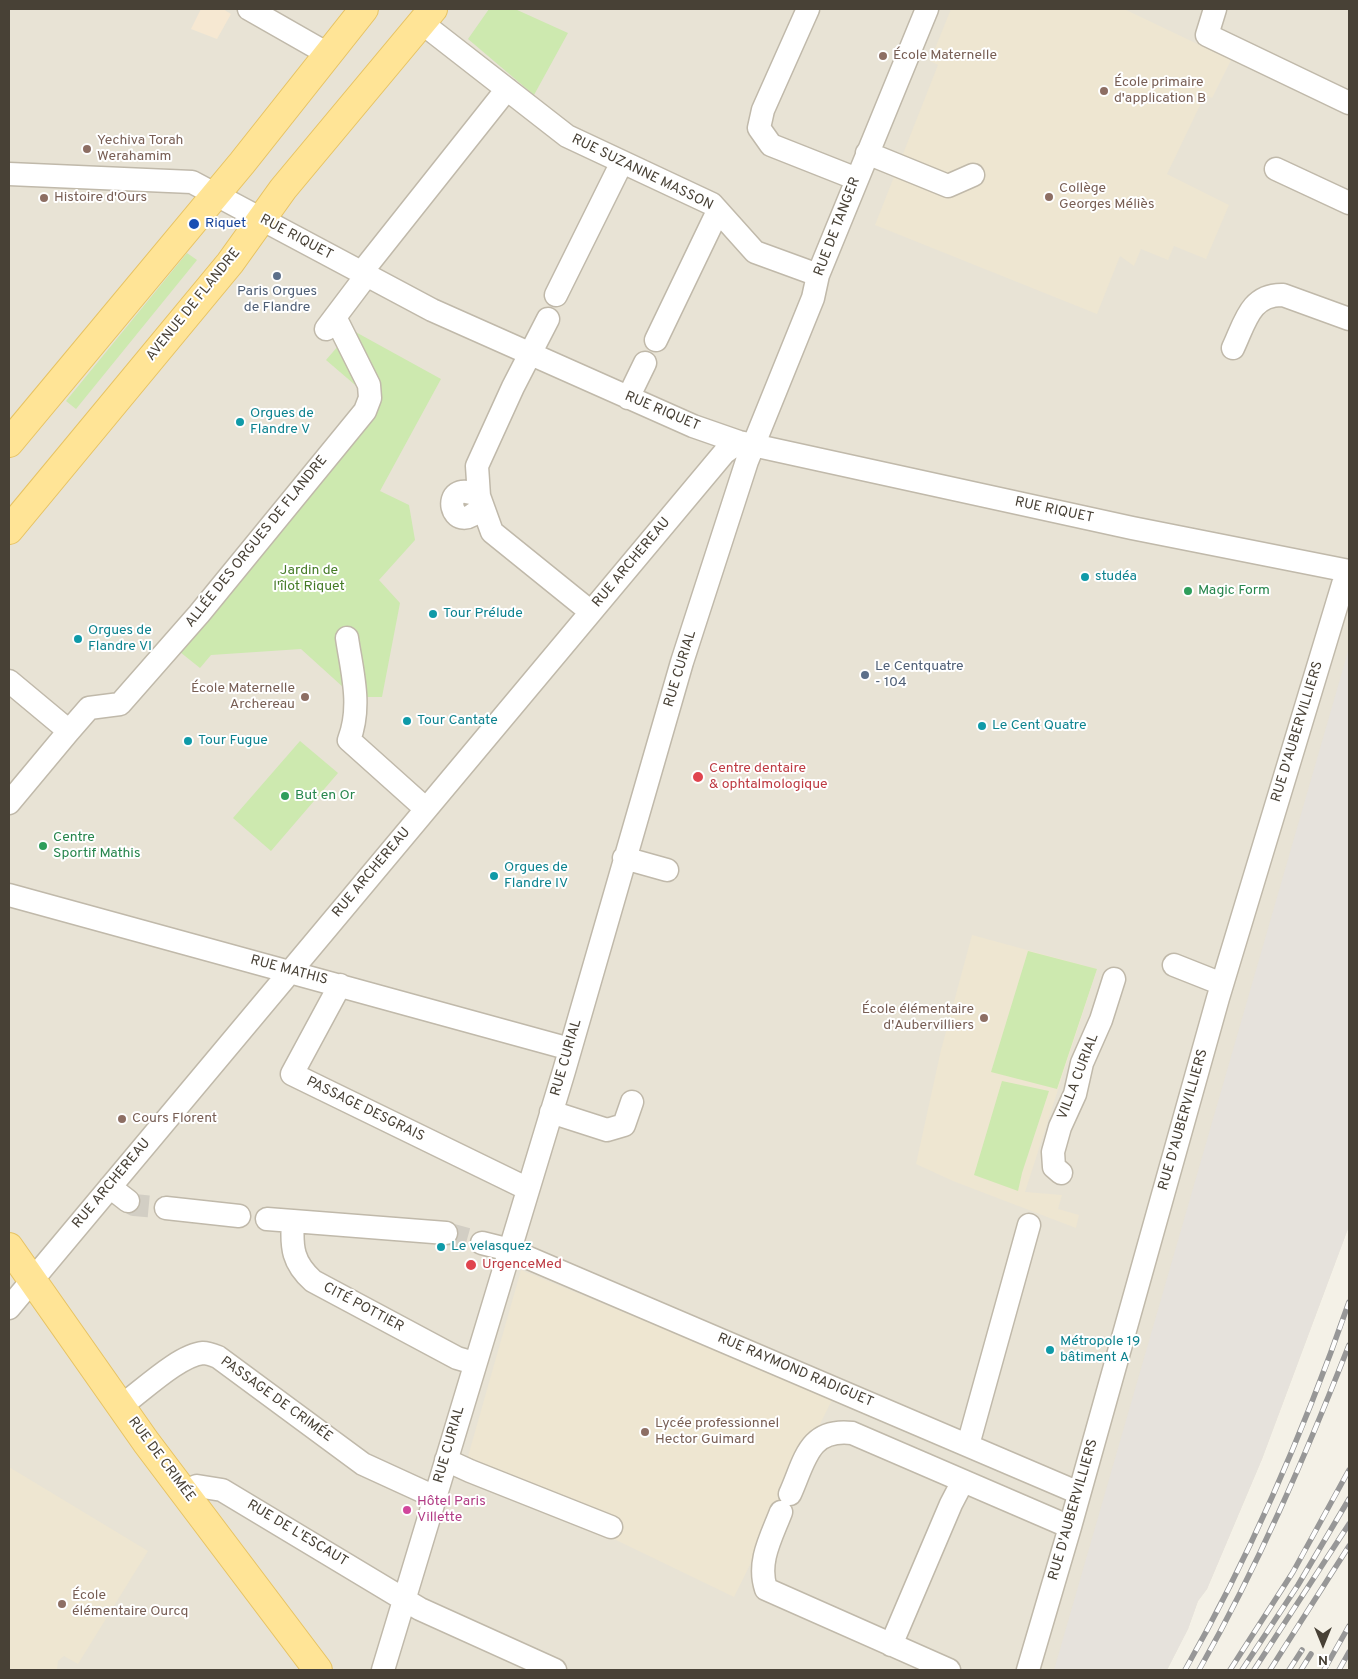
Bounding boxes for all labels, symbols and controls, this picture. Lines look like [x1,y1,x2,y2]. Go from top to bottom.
place label: École Maternelle [893,48,997,64]
marker: École Maternelle [877,50,889,62]
place label: École primaire d'application B [1114,75,1206,108]
marker: École primaire d'application B [1098,85,1110,97]
street label: RUE SUZANNE MASSON [569,131,715,215]
place label: Yechiva Torah Werahamim [97,133,183,166]
marker: Yechiva Torah Werahamim [81,143,93,155]
street label: RUE DE TANGER [811,175,865,279]
place label: Collège Georges Méliès [1059,181,1154,213]
place label: Histoire d'Ours [54,190,147,206]
marker: Collège Georges Méliès [1043,191,1055,203]
marker: Histoire d'Ours [38,192,50,204]
street label: RUE RIQUET [257,212,335,264]
place label: Riquet [205,216,246,232]
marker: Riquet [187,217,201,231]
street label: AVENUE DE FLANDRE [143,245,245,365]
marker: Paris Orgues de Flandre [271,270,283,282]
place label: Paris Orgues de Flandre [237,284,317,316]
street label: RUE RIQUET [622,389,702,435]
place label: Orgues de Flandre V [250,406,314,438]
marker: Orgues de Flandre V [234,416,246,428]
street label: ALLÉE DES ORGUES DE FLANDRE [182,453,332,631]
street label: RUE RIQUET [1013,494,1095,528]
street label: RUE ARCHEREAU [589,515,675,611]
park label: Jardin de l'îlot Riquet [273,563,345,596]
place label: studéa [1095,569,1137,585]
marker: studéa [1079,571,1091,583]
place label: Magic Form [1198,583,1270,599]
marker: Magic Form [1182,585,1194,597]
place label: Tour Prélude [443,606,523,622]
marker: Tour Prélude [427,608,439,620]
place label: Orgues de Flandre VI [88,623,152,656]
street label: RUE CURIAL [661,629,701,709]
marker: Orgues de Flandre VI [72,633,84,645]
place label: Le Centquatre - 104 [875,659,964,692]
street label: RUE D'AUBERVILLIERS [1269,660,1327,804]
marker: Le Centquatre - 104 [859,669,871,681]
place label: École Maternelle Archereau [191,681,295,714]
marker: École Maternelle Archereau [299,691,311,703]
place label: Tour Cantate [417,713,498,729]
marker: Tour Cantate [401,715,413,727]
place label: Le Cent Quatre [992,718,1086,734]
marker: Le Cent Quatre [976,720,988,732]
place label: Tour Fugue [198,733,268,749]
marker: Tour Fugue [182,735,194,747]
place label: Centre dentaire & ophtalmologique [709,761,828,794]
marker: Centre dentaire & ophtalmologique [691,770,705,784]
place label: But en Or [295,788,355,804]
marker: But en Or [279,790,291,802]
street label: RUE ARCHEREAU [329,825,415,921]
place label: Centre Sportif Mathis [53,830,140,862]
marker: Centre Sportif Mathis [37,840,49,852]
place label: Orgues de Flandre IV [504,860,568,892]
marker: Orgues de Flandre IV [488,870,500,882]
street label: RUE MATHIS [248,953,330,989]
place label: École élémentaire d'Aubervilliers [862,1002,974,1034]
marker: École élémentaire d'Aubervilliers [978,1012,990,1024]
street label: RUE CURIAL [548,1018,586,1098]
street label: VILLA CURIAL [1055,1032,1103,1122]
street label: RUE D'AUBERVILLIERS [1156,1047,1212,1193]
street label: PASSAGE DESGRAIS [303,1074,427,1146]
place label: Cours Florent [132,1111,217,1127]
marker: Cours Florent [116,1113,128,1125]
street label: RUE ARCHEREAU [69,1136,155,1232]
place label: Le velasquez [451,1239,532,1255]
marker: Le velasquez [435,1241,447,1253]
place label: UrgenceMed [482,1257,562,1273]
marker: UrgenceMed [464,1258,478,1272]
street label: CITÉ POTTIER [320,1280,406,1336]
street label: RUE RAYMOND RADIGUET [714,1330,876,1412]
place label: Métropole 19 bâtiment A [1060,1334,1140,1366]
marker: Métropole 19 bâtiment A [1044,1344,1056,1356]
street label: PASSAGE DE CRIMÉE [217,1354,335,1446]
street label: RUE CURIAL [431,1405,469,1485]
street label: RUE DE CRIMÉE [124,1414,198,1506]
place label: Lycée professionnel Hector Guimard [655,1416,779,1448]
marker: Lycée professionnel Hector Guimard [639,1426,651,1438]
street label: RUE D'AUBERVILLIERS [1046,1437,1102,1583]
place label: Hôtel Paris Villette [417,1494,486,1526]
street label: RUE DE L'ESCAUT [244,1497,350,1571]
marker: Hôtel Paris Villette [401,1504,413,1516]
place label: École élémentaire Ourcq [72,1588,188,1620]
marker: École élémentaire Ourcq [56,1598,68,1610]
north arrow [1298,1619,1348,1669]
text: N [1318,1651,1328,1668]

